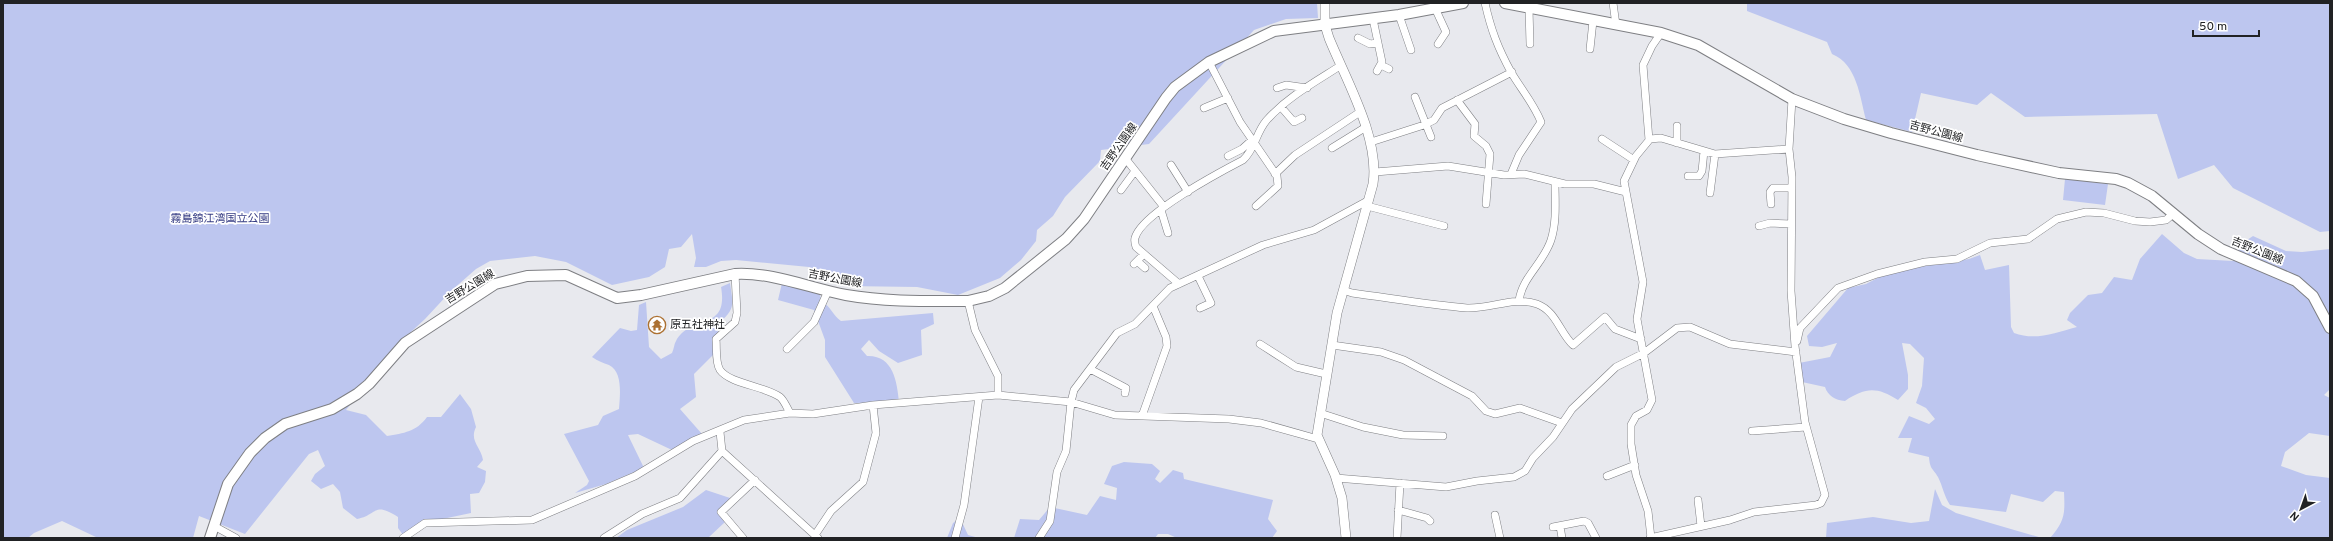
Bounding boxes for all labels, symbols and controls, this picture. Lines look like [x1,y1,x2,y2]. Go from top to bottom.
scale bar [2193,12,2259,38]
text: 50 m [2199,19,2227,35]
street label: 吉野公園線 [1908,118,1964,146]
street label: 吉野公園線 [1097,120,1141,174]
park label: 霧島錦江湾国立公園 [171,212,270,226]
street label: 吉野公園線 [2229,234,2285,268]
street label: 吉野公園線 [443,267,497,307]
street label: 吉野公園線 [807,267,863,291]
temple icon: 原五社神社 [647,315,667,335]
place label: 原五社神社 [670,318,725,332]
north arrow [2281,489,2321,529]
text: N [2288,508,2303,524]

